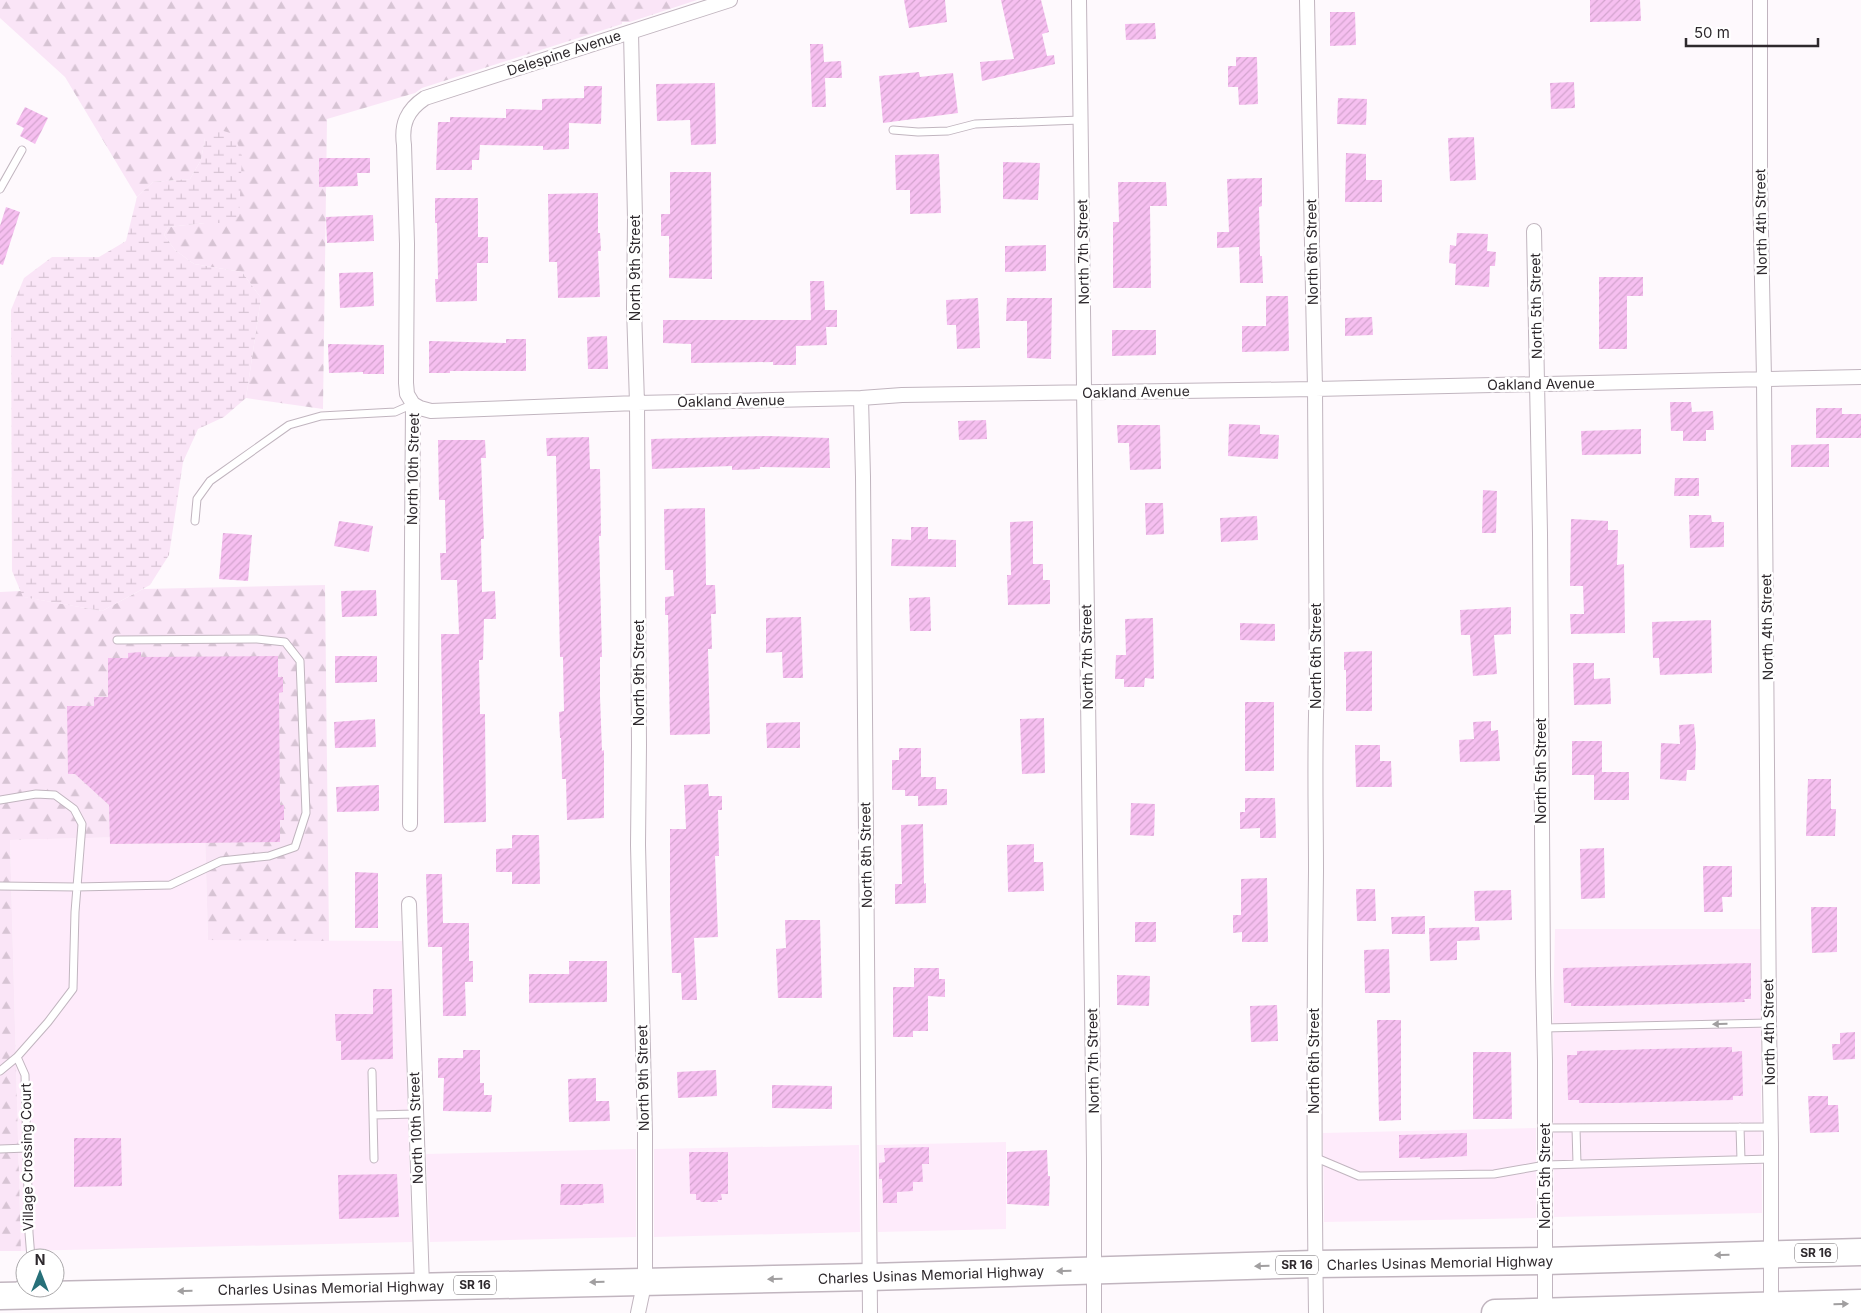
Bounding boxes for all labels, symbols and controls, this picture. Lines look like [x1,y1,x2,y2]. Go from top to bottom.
scale bar [1686,15,1818,47]
text: 50 m [1694,23,1730,42]
street label: Delespine Avenue [505,26,623,79]
street label: North 4th Street [1751,168,1770,275]
street label: North 6th Street [1302,198,1321,305]
street label: North 7th Street [1073,199,1092,305]
street label: North 9th Street [626,214,643,321]
street label: North 5th Street [1526,252,1545,359]
street label: Oakland Avenue [1487,374,1595,393]
street label: Oakland Avenue [1082,382,1190,401]
street label: Oakland Avenue [677,391,785,410]
street label: North 10th Street [403,412,422,525]
street label: North 4th Street [1757,573,1776,680]
street label: North 6th Street [1307,602,1324,709]
street label: North 7th Street [1077,604,1096,710]
street label: North 9th Street [630,619,647,726]
street label: North 5th Street [1532,718,1549,824]
street label: North 8th Street [856,801,875,908]
street label: North 4th Street [1759,978,1778,1085]
street label: North 6th Street [1305,1007,1322,1114]
street label: North 7th Street [1083,1008,1102,1114]
one-way arrow [1712,1020,1728,1028]
street label: North 9th Street [633,1024,652,1131]
street label: North 10th Street [405,1071,426,1184]
street label: Village Crossing Court [17,1082,36,1231]
street label: North 5th Street [1536,1123,1553,1229]
road number: SR 16 [1795,1244,1837,1262]
north arrow [15,1248,65,1298]
text: N [35,1251,45,1268]
street label: Charles Usinas Memorial Highway [1327,1252,1554,1273]
one-way arrow [1713,1252,1729,1260]
road number: SR 16 [1276,1256,1318,1274]
street label: Charles Usinas Memorial Highway [817,1262,1045,1287]
one-way arrow [1254,1262,1270,1270]
one-way arrow [1056,1267,1072,1275]
one-way arrow [766,1275,782,1283]
road number: SR 16 [454,1276,496,1294]
street label: Charles Usinas Memorial Highway [218,1277,445,1298]
one-way arrow [588,1278,604,1286]
one-way arrow [177,1287,193,1295]
one-way arrow [1834,1300,1850,1308]

